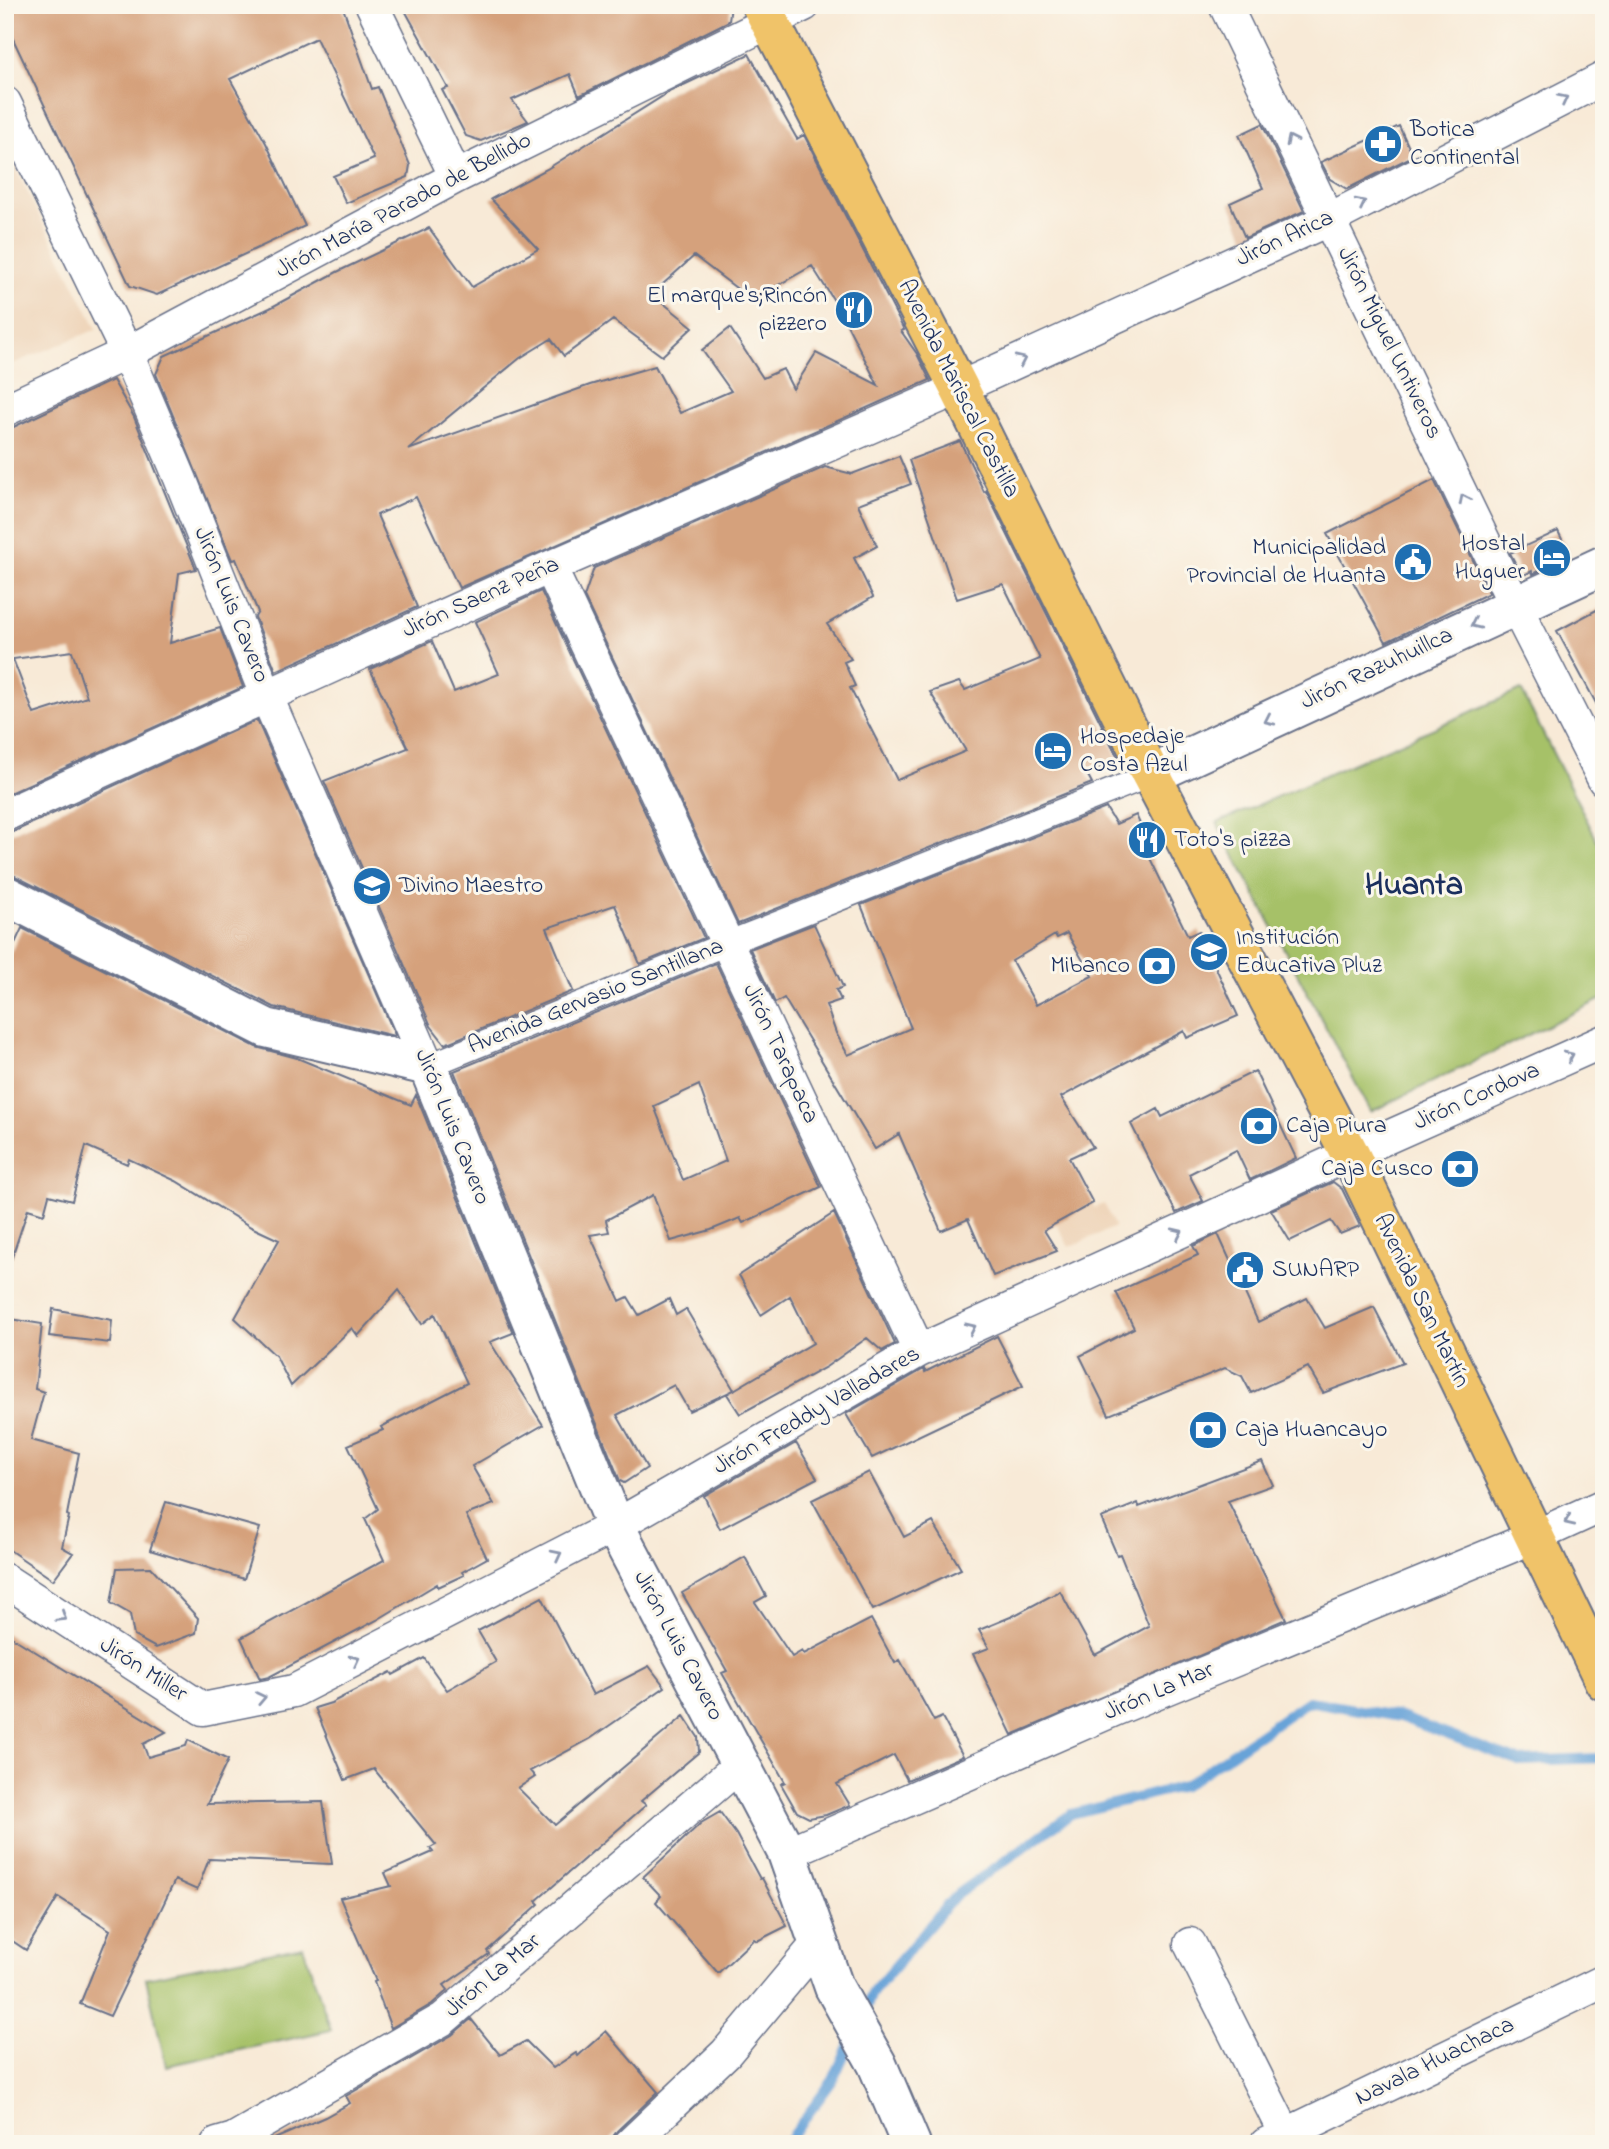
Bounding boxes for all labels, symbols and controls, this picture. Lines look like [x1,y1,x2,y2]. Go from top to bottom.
one-way arrow [1556,93,1569,107]
place label: Botica Continental [1409,113,1519,176]
pharmacy icon: Botica Continental [1362,123,1404,165]
street label: Jirón María Parado de Bellido [270,124,538,288]
one-way arrow [1285,135,1299,147]
one-way arrow [1354,197,1366,211]
street label: Jirón Arica [1230,201,1340,277]
street label: Jirón Miguel Untiveros [1327,241,1451,445]
street label: Avenida Mariscal Castilla [888,274,1028,504]
place label: El marque's;Rincón pizzero [647,279,827,342]
restaurant icon: El marque's;Rincón pizzero [833,289,875,331]
one-way arrow [1014,354,1027,368]
one-way arrow [1458,494,1472,506]
street label: Jirón Luis Cavero [184,522,278,688]
place label: Hostal Huguer [1455,527,1526,590]
place label: Municipalidad Provincial de Huanta [1187,531,1387,594]
hotel icon: Hostal Huguer [1531,537,1573,579]
public building icon: Municipalidad Provincial de Huanta [1392,541,1434,583]
street label: Jirón Saenz Peña [397,548,565,648]
one-way arrow [1470,616,1482,630]
street label: Jirón Razuhuillca [1295,618,1459,720]
one-way arrow [1264,712,1276,726]
place label: Hospedaje Costa Azul [1080,720,1187,783]
hotel icon: Hospedaje Costa Azul [1032,730,1074,772]
restaurant icon: Toto's pizza [1126,819,1168,861]
place label: Toto's pizza [1174,823,1291,858]
district label: Huanta [1365,863,1463,910]
school or university icon: Divino Maestro [351,865,393,907]
place label: Divino Maestro [398,869,543,904]
place label: Institución Educativa Pluz [1236,921,1383,984]
street label: Avenida Gervasio Santillana [463,930,729,1064]
school or university icon: Institución Educativa Pluz [1188,931,1230,973]
bank icon: Mibanco [1136,945,1178,987]
place label: Mibanco [1051,949,1130,984]
street label: Jirón Tarapaca [732,978,828,1130]
street label: Jirón Luis Cavero [405,1044,499,1210]
one-way arrow [1562,1050,1575,1064]
street label: Jirón Cordova [1408,1054,1546,1140]
bank icon: Caja Piura [1238,1105,1280,1147]
place label: Caja Piura [1286,1109,1387,1144]
bank icon: Caja Cusco [1439,1148,1481,1190]
place label: Caja Cusco [1321,1152,1433,1187]
street label: Avenida San Martín [1364,1208,1478,1394]
one-way arrow [1171,1227,1183,1241]
public building icon: SUNARP [1224,1249,1266,1291]
place label: SUNARP [1272,1253,1360,1288]
one-way arrow [964,1322,976,1336]
street label: Jirón Freddy Valladares [707,1337,928,1486]
bank icon: Caja Huancayo [1187,1409,1229,1451]
place label: Caja Huancayo [1235,1413,1387,1449]
one-way arrow [1564,1513,1576,1527]
one-way arrow [550,1550,562,1564]
street label: Jirón Luis Cavero [624,1565,732,1727]
one-way arrow [55,1609,68,1622]
street label: Jirón Miller [92,1628,194,1712]
street label: Jirón La Mar [1098,1653,1220,1731]
one-way arrow [348,1654,360,1668]
one-way arrow [255,1691,267,1706]
street label: Jirón La Mar [437,1925,549,2027]
street label: Navala Huachaca [1349,2008,1521,2116]

